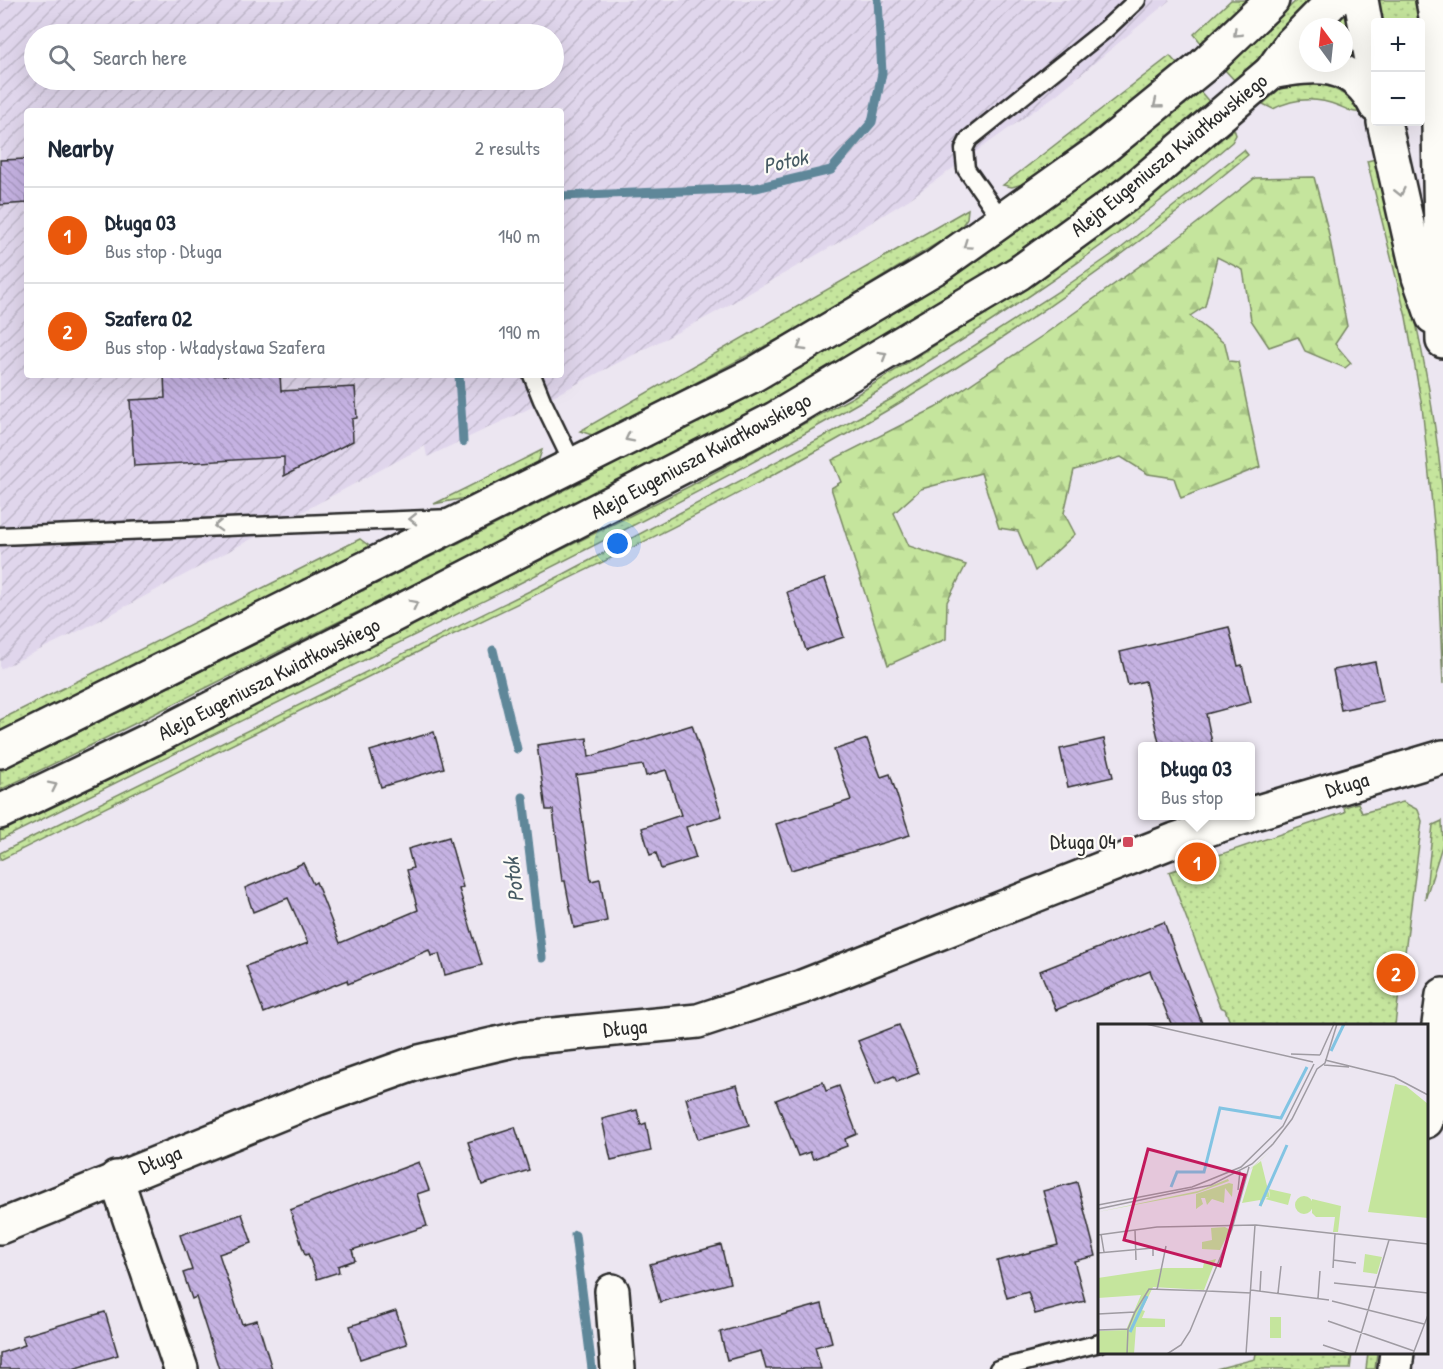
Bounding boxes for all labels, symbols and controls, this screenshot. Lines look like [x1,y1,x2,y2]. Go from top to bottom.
north arrow [1299,18,1353,72]
map controls [1371,18,1425,126]
button: + [1371,18,1425,72]
search box [24,24,564,90]
one-way arrow [1234,26,1245,37]
icon: search [45,41,78,74]
text: Search here [93,42,187,72]
street label: Aleja Eugeniusza Kwiatkowskiego [1064,66,1273,243]
button: − [1371,72,1425,126]
one-way arrow [1153,96,1164,107]
text: Nearby [48,130,114,165]
text: 2 results [475,134,540,161]
water label: Potok [760,141,812,181]
one-way arrow [1393,186,1406,196]
text: Długa 03 [105,207,176,237]
text: 1 [64,222,71,249]
text: 140 m [498,222,540,249]
text: Bus stop · Długa [105,237,222,264]
one-way arrow [963,238,974,249]
text: Szafera 02 [105,303,192,333]
text: 2 [63,318,72,345]
text: 190 m [498,318,540,345]
text: Bus stop · Władysława Szafera [105,333,325,360]
one-way arrow [797,340,807,351]
one-way arrow [877,350,887,362]
street label: Aleja Eugeniusza Kwiatkowskiego [585,385,816,526]
one-way arrow [624,431,635,443]
one-way arrow [409,512,418,525]
one-way arrow [214,520,223,532]
your location [603,529,632,558]
one-way arrow [408,600,419,611]
street label: Aleja Eugeniusza Kwiatkowskiego [153,610,385,747]
popup [1138,742,1255,820]
text: Długa 03 [1161,753,1232,783]
street label: Długa [1322,764,1372,805]
one-way arrow [46,782,57,794]
text: Bus stop [1161,783,1223,810]
place label: Długa 04 [1050,827,1116,856]
marker: Długa 04 [1121,835,1135,849]
pin: 1 [1178,840,1216,884]
water label: Potok [495,854,531,904]
pin: 2 [1376,950,1416,996]
street label: Długa [602,1011,648,1044]
inset map [1098,1024,1428,1354]
street label: Długa [134,1138,186,1181]

